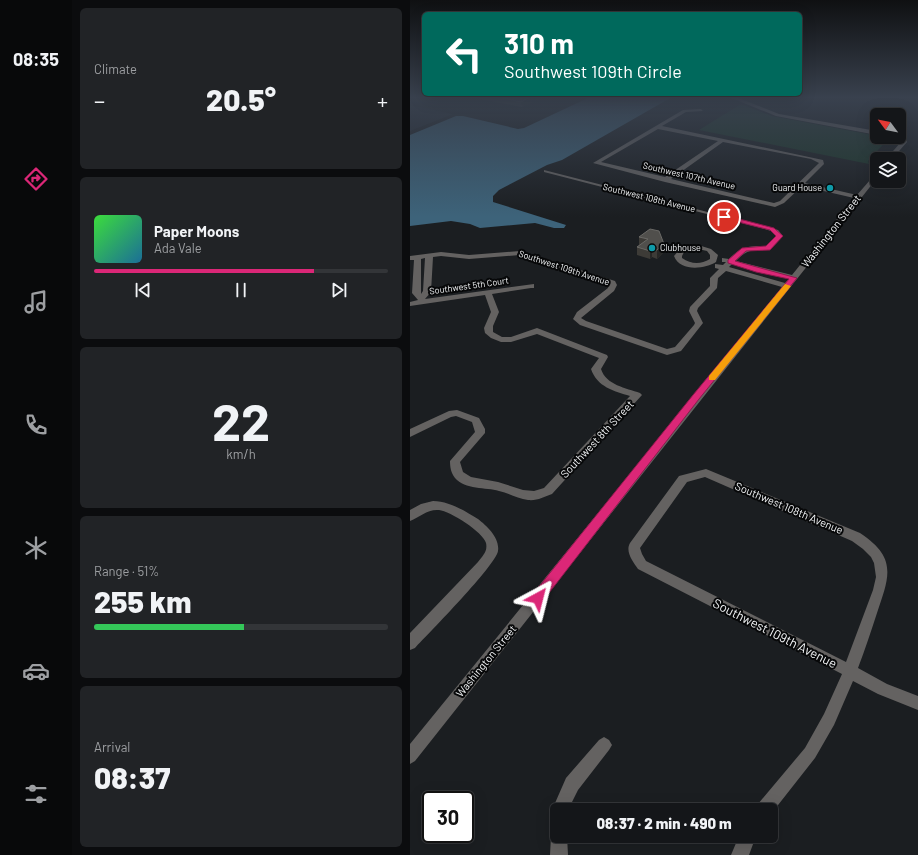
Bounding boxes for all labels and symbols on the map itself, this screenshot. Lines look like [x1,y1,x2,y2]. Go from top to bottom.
north arrow [870,108,906,144]
street label: Southwest 107th Avenue [642,160,737,192]
street label: Southwest 108th Avenue [602,181,697,214]
place label: Guard House [772,182,822,193]
marker: Guard House [825,183,835,193]
street label: Washington Street [798,192,863,270]
pin [707,200,741,234]
place label: Clubhouse [660,242,701,253]
marker: Clubhouse [647,243,657,253]
street label: Southwest 109th Avenue [517,248,611,287]
street label: Southwest 5th Court [429,274,509,297]
street label: Southwest 8th Street [557,397,636,480]
street label: Southwest 108th Avenue [733,479,845,536]
position arrow [517,577,559,619]
street label: Southwest 109th Avenue [710,595,840,671]
street label: Washington Street [453,622,519,699]
speed limit sign: 30 [422,791,474,843]

